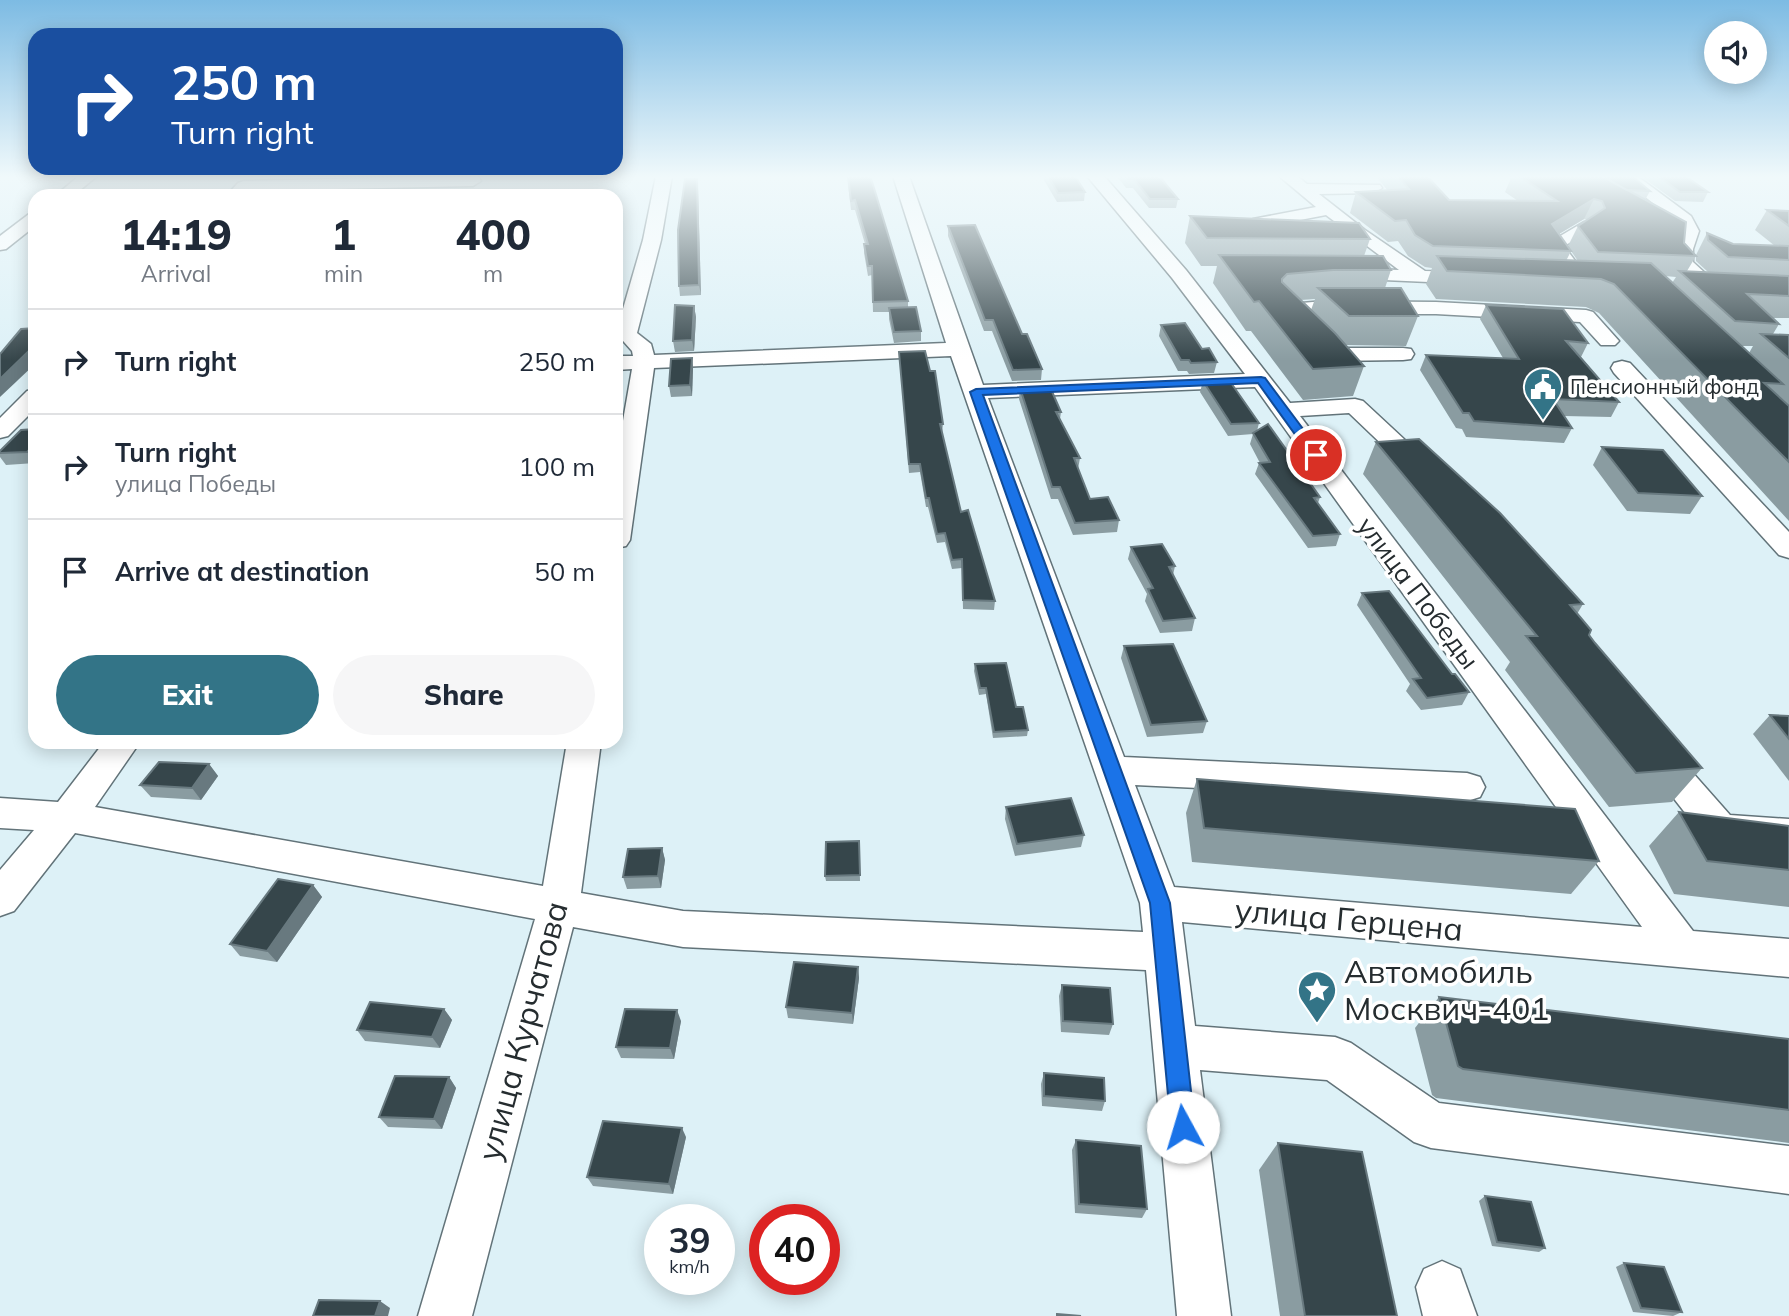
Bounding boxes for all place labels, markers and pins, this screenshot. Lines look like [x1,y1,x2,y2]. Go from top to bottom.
public building icon: Пенсионный фонд [1522,366,1564,421]
place label: Пенсионный фонд [1570,373,1759,399]
pin [1286,425,1346,485]
place label: Автомобиль Москвич-401 [1344,951,1550,1028]
place icon: Автомобиль Москвич-401 [1296,969,1338,1024]

